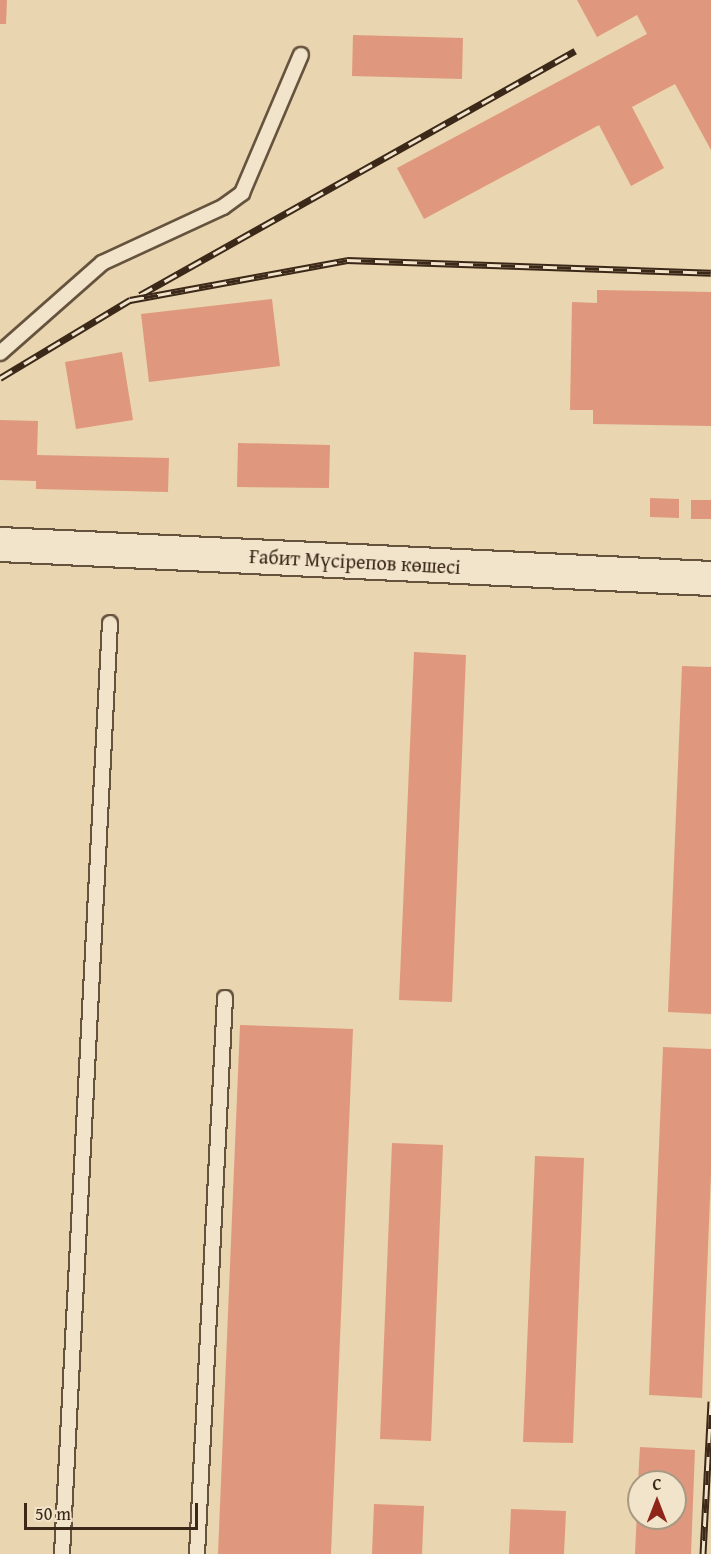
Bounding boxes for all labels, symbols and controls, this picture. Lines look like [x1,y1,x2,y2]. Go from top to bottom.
street label: Ғабит Мүсірепов көшесі [249,543,461,579]
north arrow [627,1470,687,1530]
text: С [652,1472,662,1496]
scale bar [27,1491,201,1529]
text: 50 m [35,1500,71,1527]

